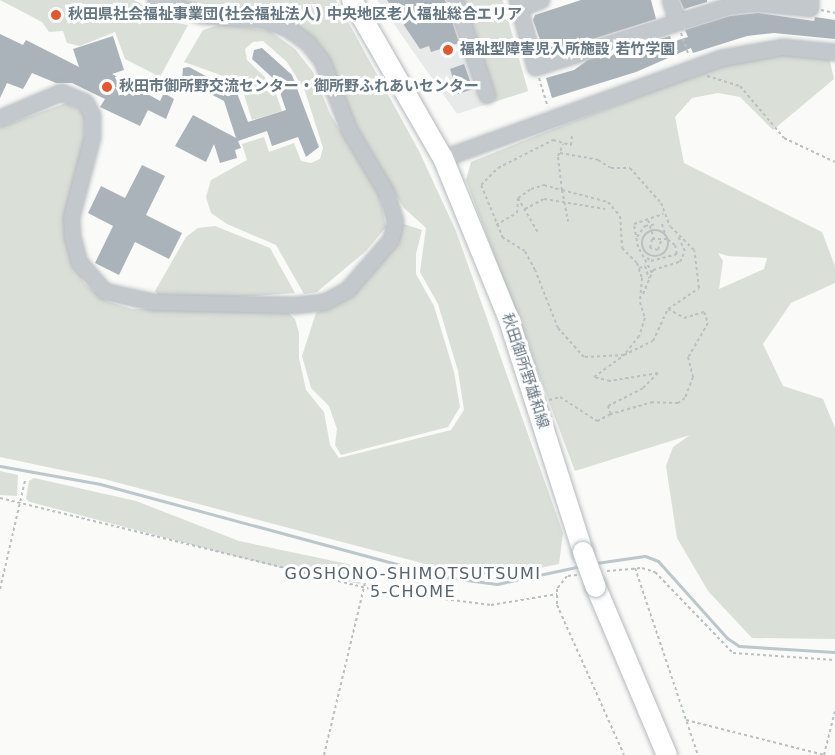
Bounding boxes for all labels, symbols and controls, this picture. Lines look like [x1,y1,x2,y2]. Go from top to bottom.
place label: 秋田県社会福祉事業団(社会福祉法人) 中央地区老人福祉総合エリア [68,6,522,24]
marker: 秋田県社会福祉事業団(社会福祉法人) 中央地区老人福祉総合エリア [49,8,63,22]
place label: 福祉型障害児入所施設 若竹学園 [460,41,675,59]
marker: 福祉型障害児入所施設 若竹学園 [441,43,455,57]
place label: 秋田市御所野交流センター・御所野ふれあいセンター [119,78,479,96]
marker: 秋田市御所野交流センター・御所野ふれあいセンター [100,80,114,94]
street label: 秋田御所野雄和線 [498,311,552,431]
district label: GOSHONO-SHIMOTSUTSUMI 5-CHOME [284,564,542,602]

